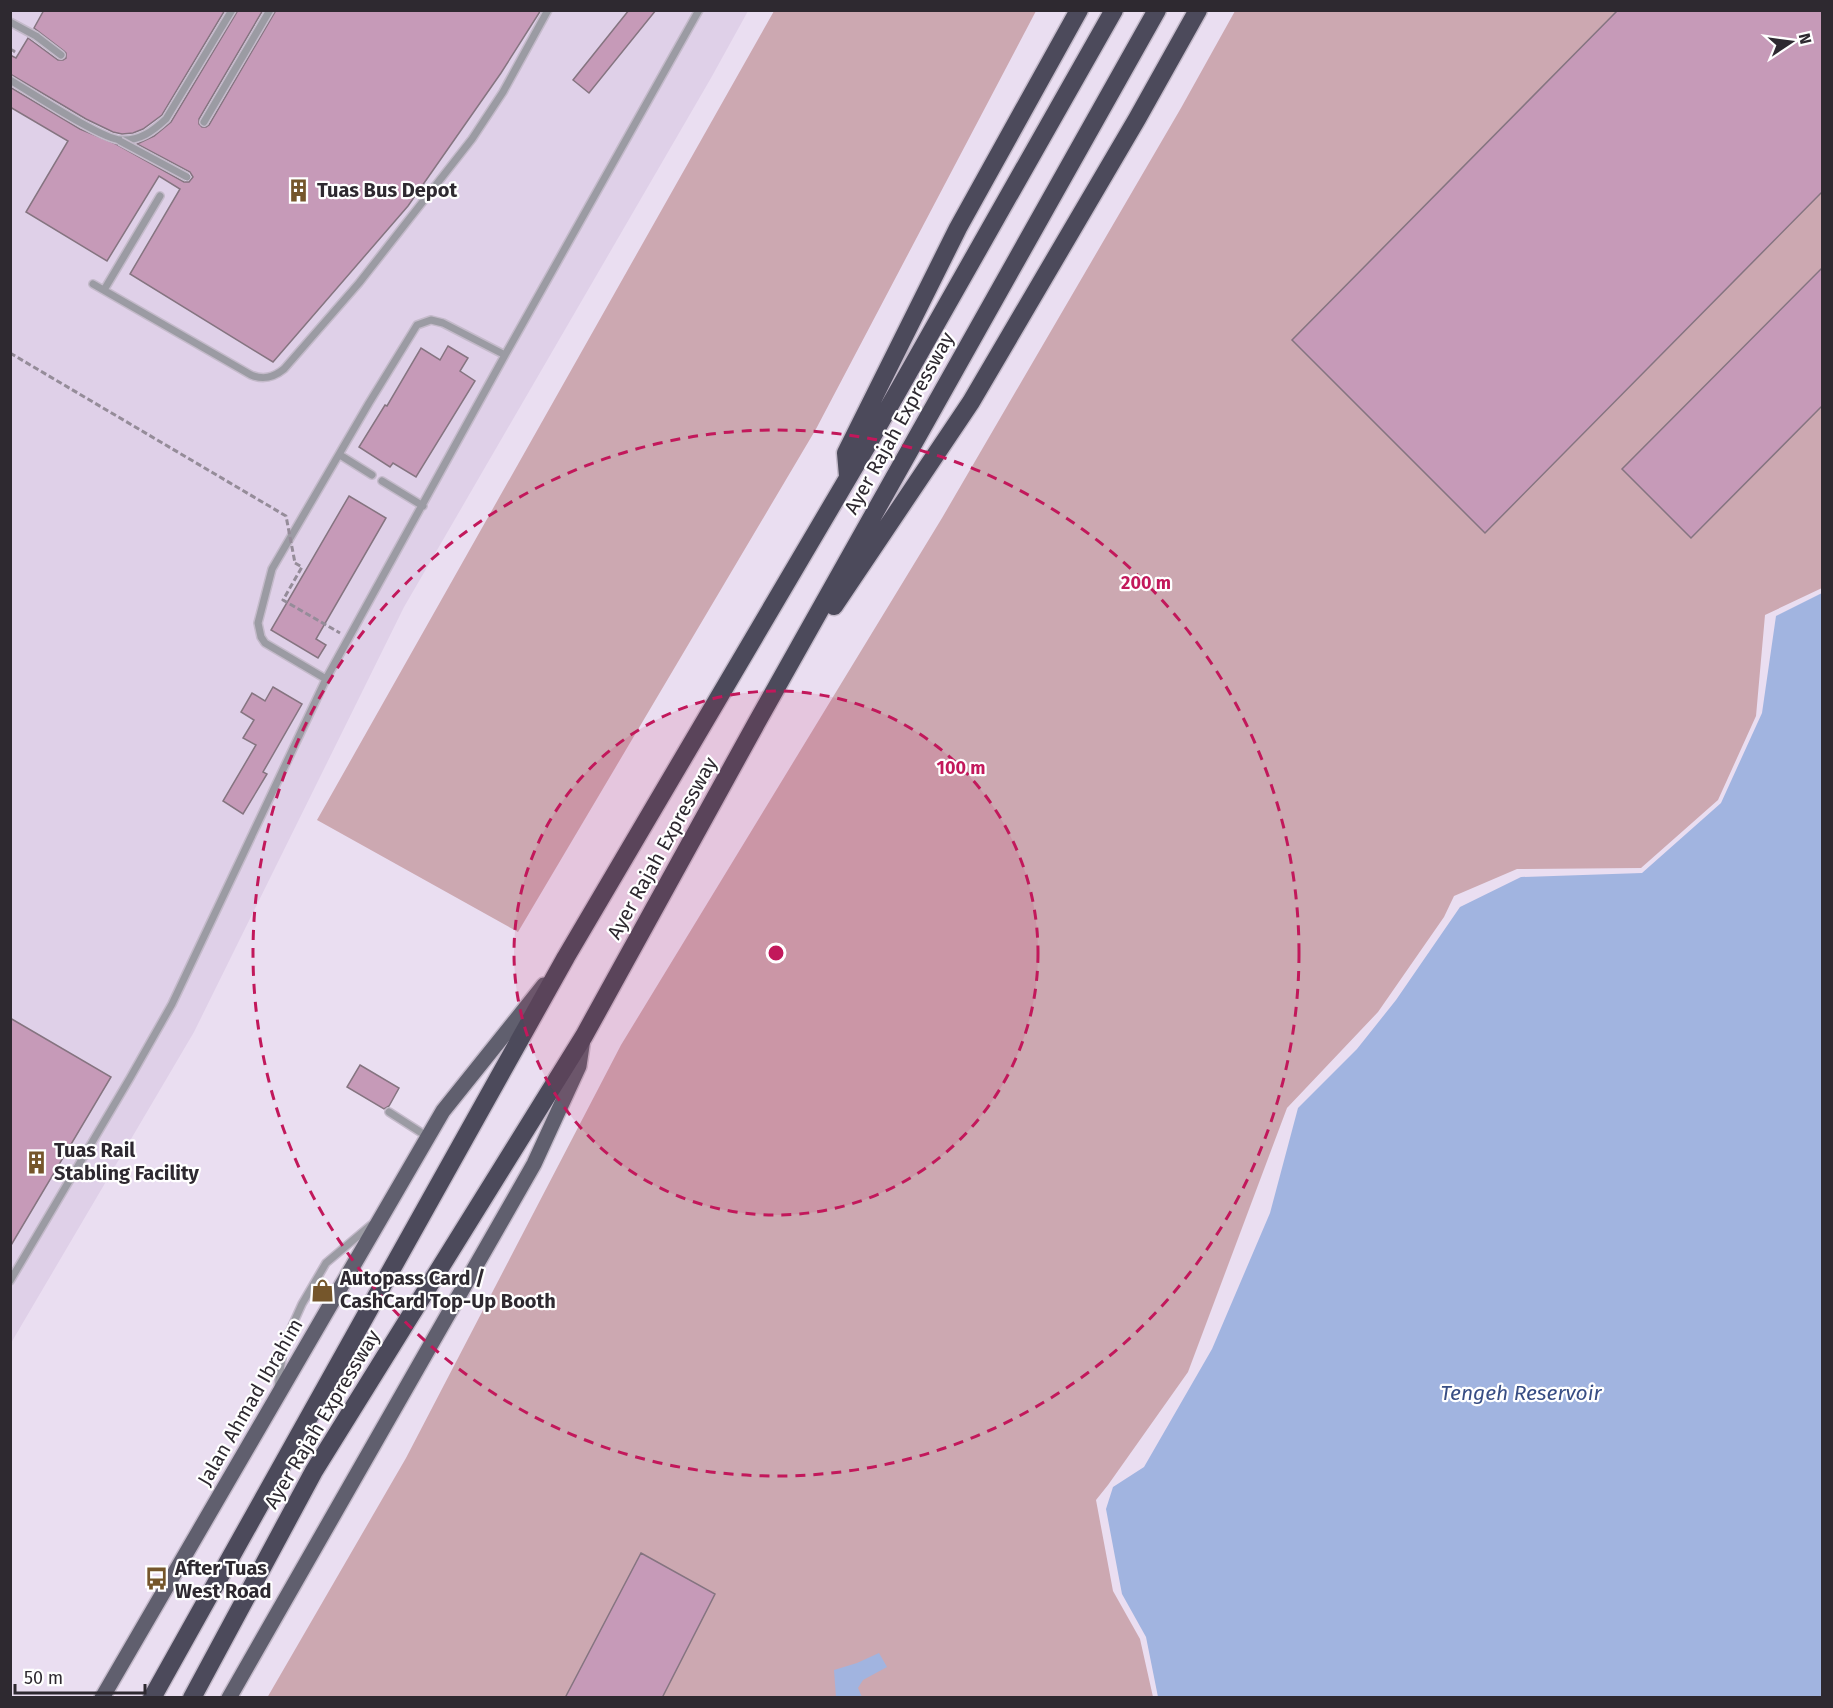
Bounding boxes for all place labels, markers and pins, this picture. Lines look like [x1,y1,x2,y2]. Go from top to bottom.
building icon: Tuas Bus Depot [286,177,312,203]
place label: Tuas Bus Depot [317,178,457,202]
centre of rings [766,943,786,963]
place label: Tuas Rail Stabling Facility [54,1138,200,1185]
building icon: Tuas Rail Stabling Facility [23,1149,49,1175]
place label: Autopass Card / CashCard Top-Up Booth [339,1266,556,1313]
shop icon: Autopass Card / CashCard Top-Up Booth [309,1277,335,1303]
place label: After Tuas West Road [174,1556,271,1603]
bus stop icon: After Tuas West Road [144,1566,170,1592]

